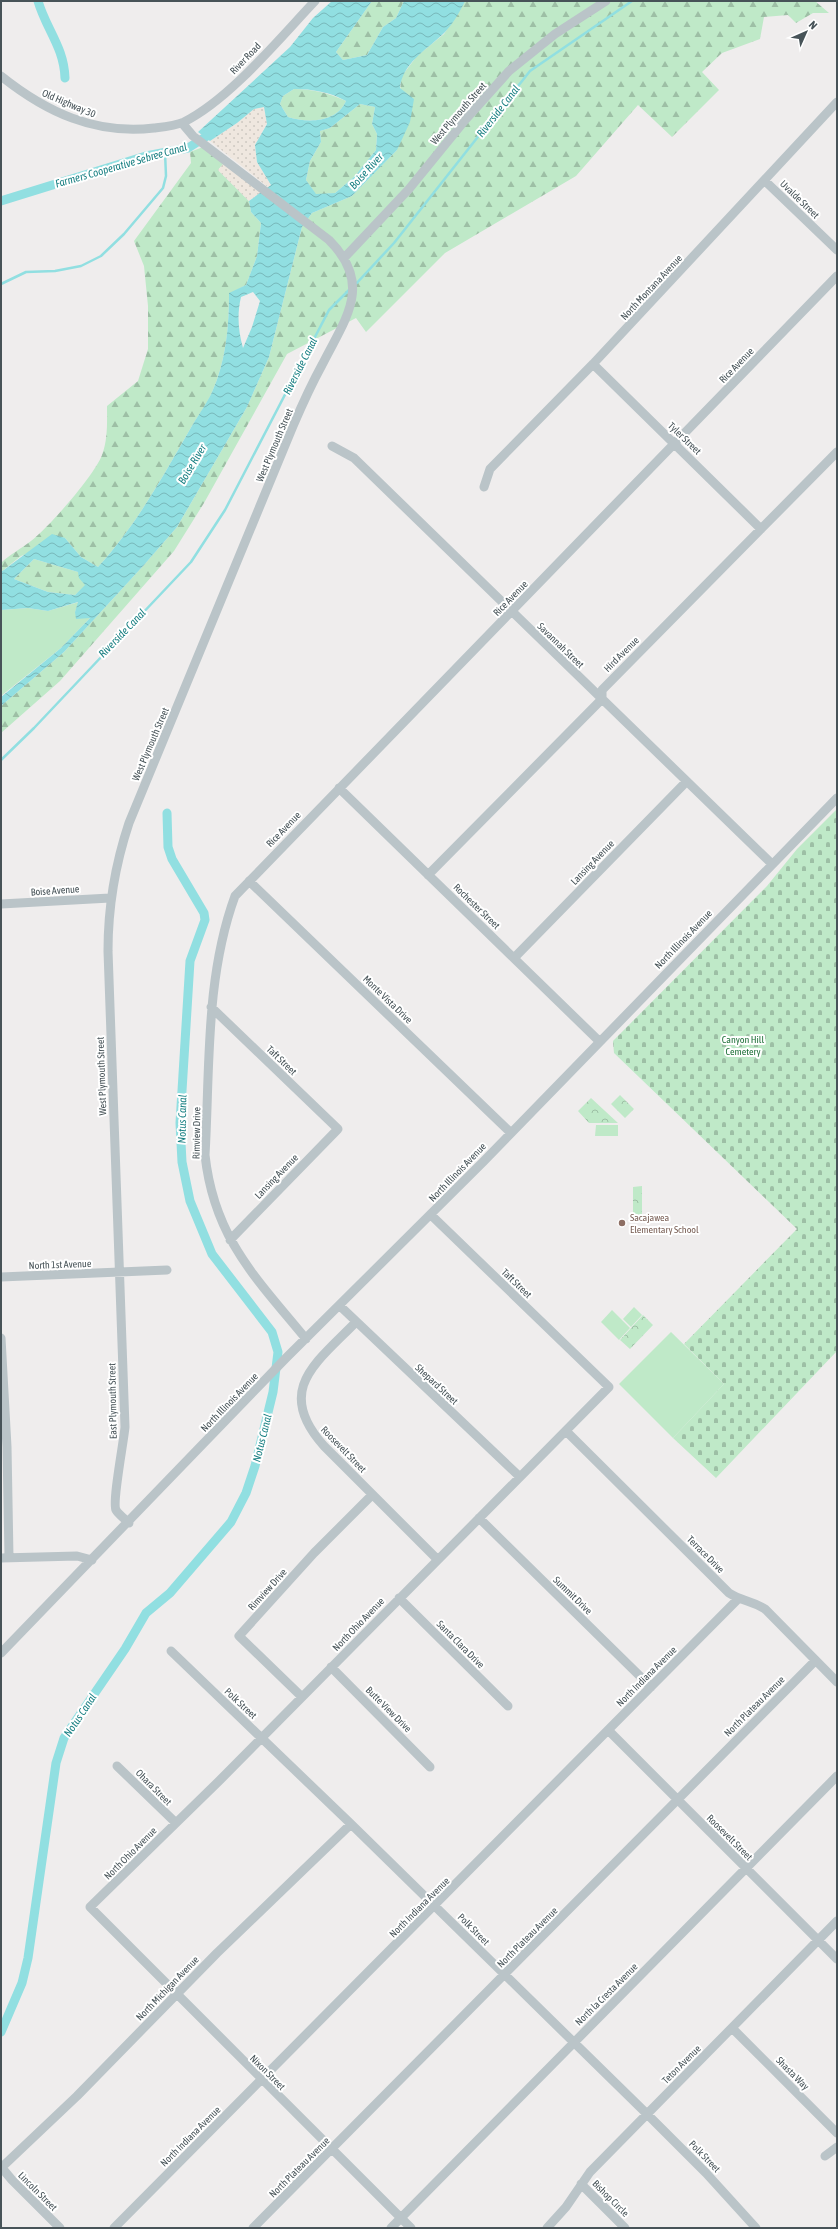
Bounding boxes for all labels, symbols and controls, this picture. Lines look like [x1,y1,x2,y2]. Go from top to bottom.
north arrow [786,12,826,52]
text: N [807,18,820,31]
street label: River Road [228,40,263,76]
street label: West Plymouth Street [428,80,488,147]
water label: Riverside Canal [474,83,522,139]
street label: Old Highway 30 [40,87,98,120]
water label: Farmers Cooperative Sebree Canal [54,140,188,190]
water label: Boise River [347,150,386,191]
street label: Uvalde Street [778,178,821,221]
street label: North Montana Avenue [618,252,685,322]
water label: Riverside Canal [281,335,320,396]
street label: Rice Avenue [717,345,756,385]
street label: West Plymouth Street [254,407,295,484]
street label: Tyler Street [666,420,703,457]
water label: Boise River [176,441,209,486]
street label: Rice Avenue [491,578,530,618]
water label: Riverside Canal [96,606,148,660]
street label: Savannah Street [535,621,586,670]
street label: Hird Avenue [602,634,641,674]
street label: West Plymouth Street [130,706,171,783]
street label: Rice Avenue [264,809,303,849]
street label: Lansing Avenue [568,838,617,887]
street label: Rochester Street [451,882,502,931]
street label: Boise Avenue [30,883,80,898]
street label: North Illinois Avenue [653,907,714,971]
street label: Monte Vista Drive [361,973,415,1026]
park label: Canyon Hill Cemetery [722,1034,765,1057]
street label: West Plymouth Street [95,1036,108,1115]
street label: Taft Street [264,1043,299,1077]
water label: Notus Canal [176,1094,188,1144]
street label: Rimview Drive [191,1106,202,1159]
street label: North Illinois Avenue [427,1140,488,1204]
street label: Lansing Avenue [252,1152,301,1201]
place label: Sacajawea Elementary School [630,1212,699,1235]
marker: Sacajawea Elementary School [617,1218,627,1228]
street label: North 1st Avenue [28,1258,92,1271]
street label: Taft Street [499,1266,534,1300]
street label: Shepard Street [413,1362,460,1407]
street label: East Plymouth Street [106,1363,119,1439]
street label: North Illinois Avenue [199,1370,260,1434]
water label: Notus Canal [250,1413,274,1463]
street label: Roosevelt Street [319,1424,368,1475]
street label: Terrace Drive [685,1534,727,1575]
street label: Rimview Drive [246,1566,289,1612]
street label: Summit Drive [551,1574,595,1617]
street label: North Ohio Avenue [330,1595,387,1653]
street label: Santa Clara Drive [435,1618,487,1671]
street label: North Indiana Avenue [614,1644,679,1709]
street label: North Plateau Avenue [722,1674,787,1739]
street label: Butte View Drive [364,1684,414,1735]
street label: Polk Street [222,1686,259,1721]
water label: Notus Canal [61,1691,99,1739]
street label: Ohara Street [133,1767,174,1808]
street label: Roosevelt Street [705,1812,755,1862]
street label: North Ohio Avenue [102,1825,159,1882]
street label: North Indiana Avenue [387,1875,452,1940]
street label: North Plateau Avenue [495,1905,560,1970]
street label: Polk Street [456,1911,492,1947]
street label: North Michigan Avenue [134,1954,201,2023]
street label: North la Cresta Avenue [573,1961,640,2028]
street label: Teton Avenue [660,2043,703,2086]
street label: Nixon Street [248,2053,288,2092]
street label: Shasta Way [774,2055,811,2092]
street label: North Indiana Avenue [158,2104,223,2169]
street label: North Plateau Avenue [267,2135,332,2200]
street label: Polk Street [687,2138,723,2175]
street label: Lincoln Street [16,2170,59,2213]
street label: Bishop Circle [590,2178,631,2219]

